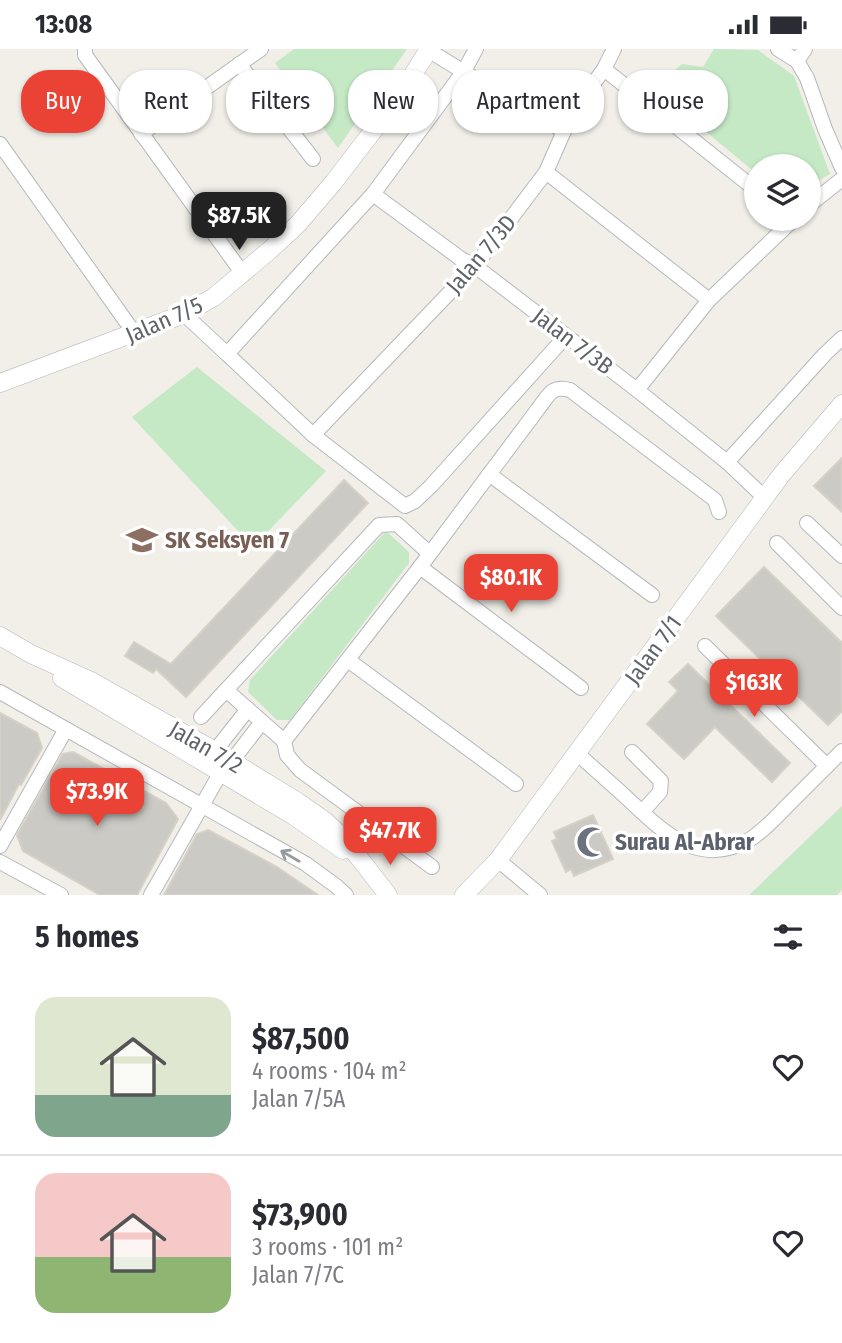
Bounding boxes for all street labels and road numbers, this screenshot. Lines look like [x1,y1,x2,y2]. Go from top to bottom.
street label: Jalan 7/3D [440,209,522,299]
street label: Jalan 7/5 [121,291,207,349]
street label: Jalan 7/3B [527,302,619,380]
street label: Jalan 7/1 [619,610,687,690]
street label: Jalan 7/2 [164,715,248,779]

